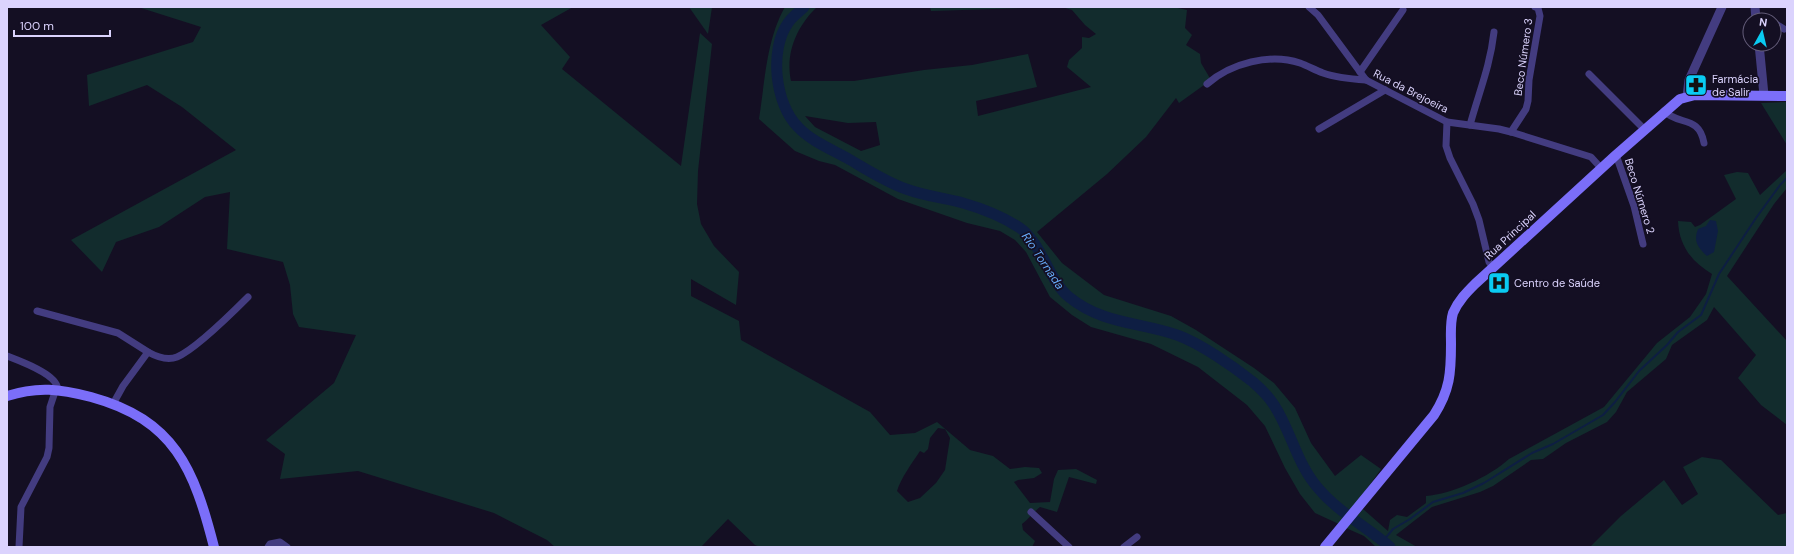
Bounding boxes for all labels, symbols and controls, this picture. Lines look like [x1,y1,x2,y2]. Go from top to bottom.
scale bar [14,12,110,38]
north arrow [1742,12,1782,52]
text: N [1758,15,1768,30]
street label: Beco Número 3 [1511,17,1535,97]
text: 100 m [20,18,54,34]
street label: Rua da Brejoeira [1371,66,1451,116]
pharmacy icon: Farmácia de Salir [1683,72,1709,98]
place label: Farmácia de Salir [1712,72,1758,99]
street label: Beco Número 2 [1622,157,1658,235]
street label: Rua Principal [1481,208,1539,262]
water label: Rio Tornada [1018,229,1068,293]
hospital icon: Centro de Saúde [1486,270,1512,296]
place label: Centro de Saúde [1514,276,1600,290]

